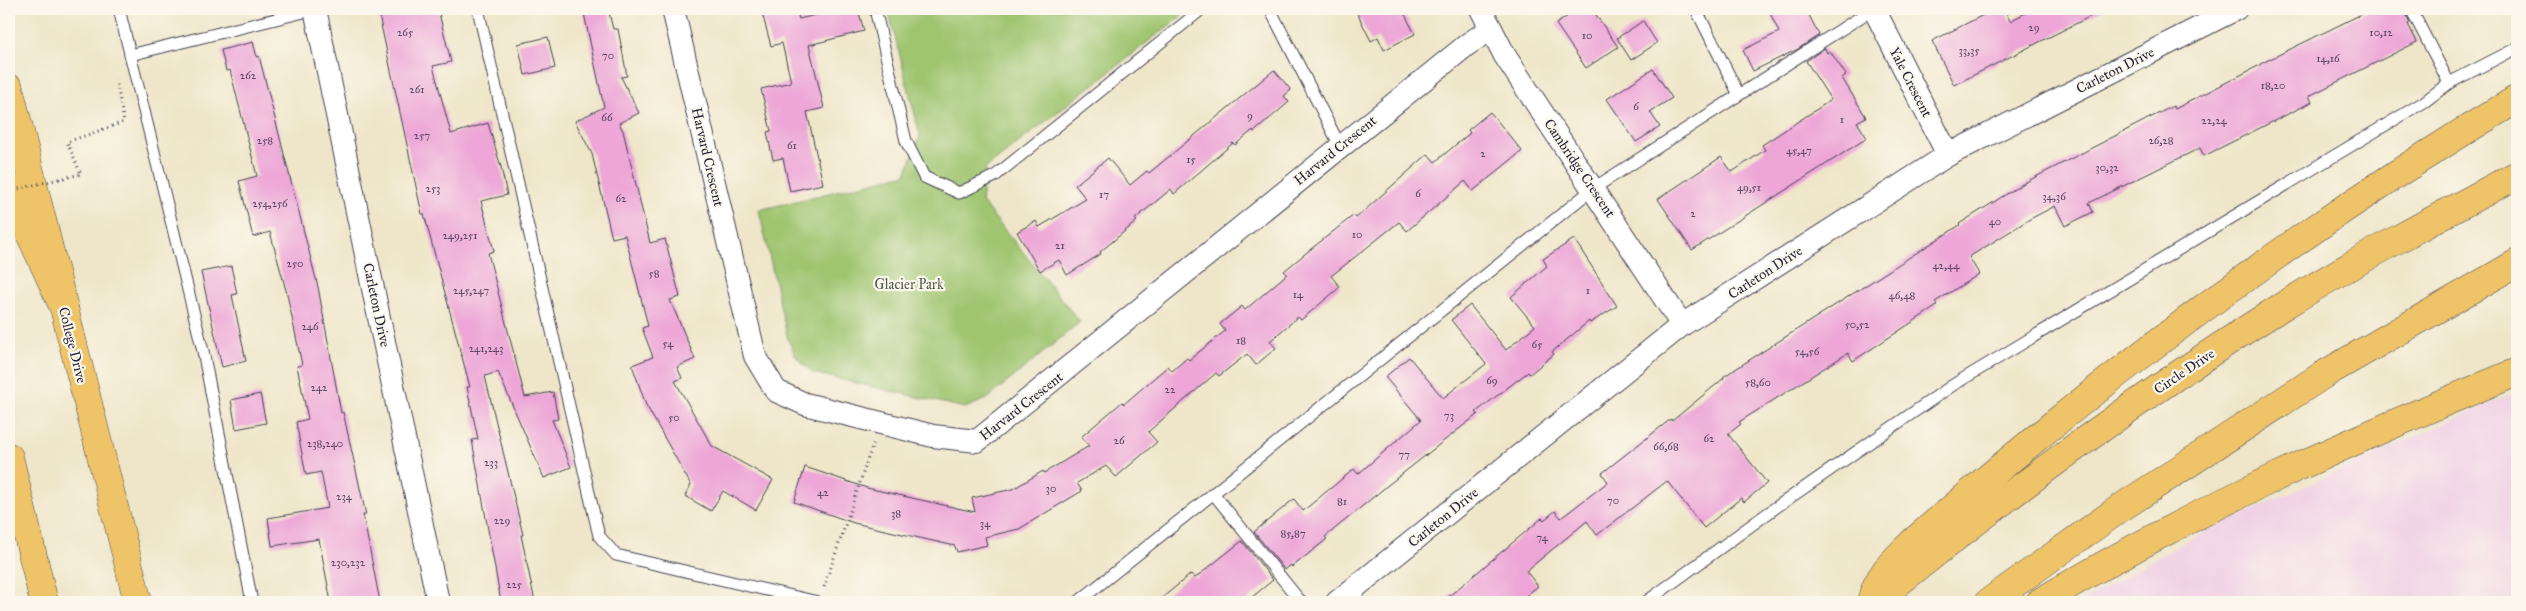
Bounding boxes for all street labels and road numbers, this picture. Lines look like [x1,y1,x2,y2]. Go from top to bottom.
street label: Carleton Drive [2073,43,2157,97]
street label: Yale Crescent [1886,44,1935,120]
street label: Harvard Crescent [688,106,727,208]
street label: Harvard Crescent [1291,112,1380,189]
street label: Cambridge Crescent [1540,116,1619,221]
street label: Carleton Drive [1725,242,1806,303]
street label: Carleton Drive [359,262,394,349]
street label: College Drive [55,305,90,385]
street label: Circle Drive [2151,345,2218,398]
street label: Harvard Crescent [976,369,1066,444]
street label: Carleton Drive [1405,484,1482,551]

